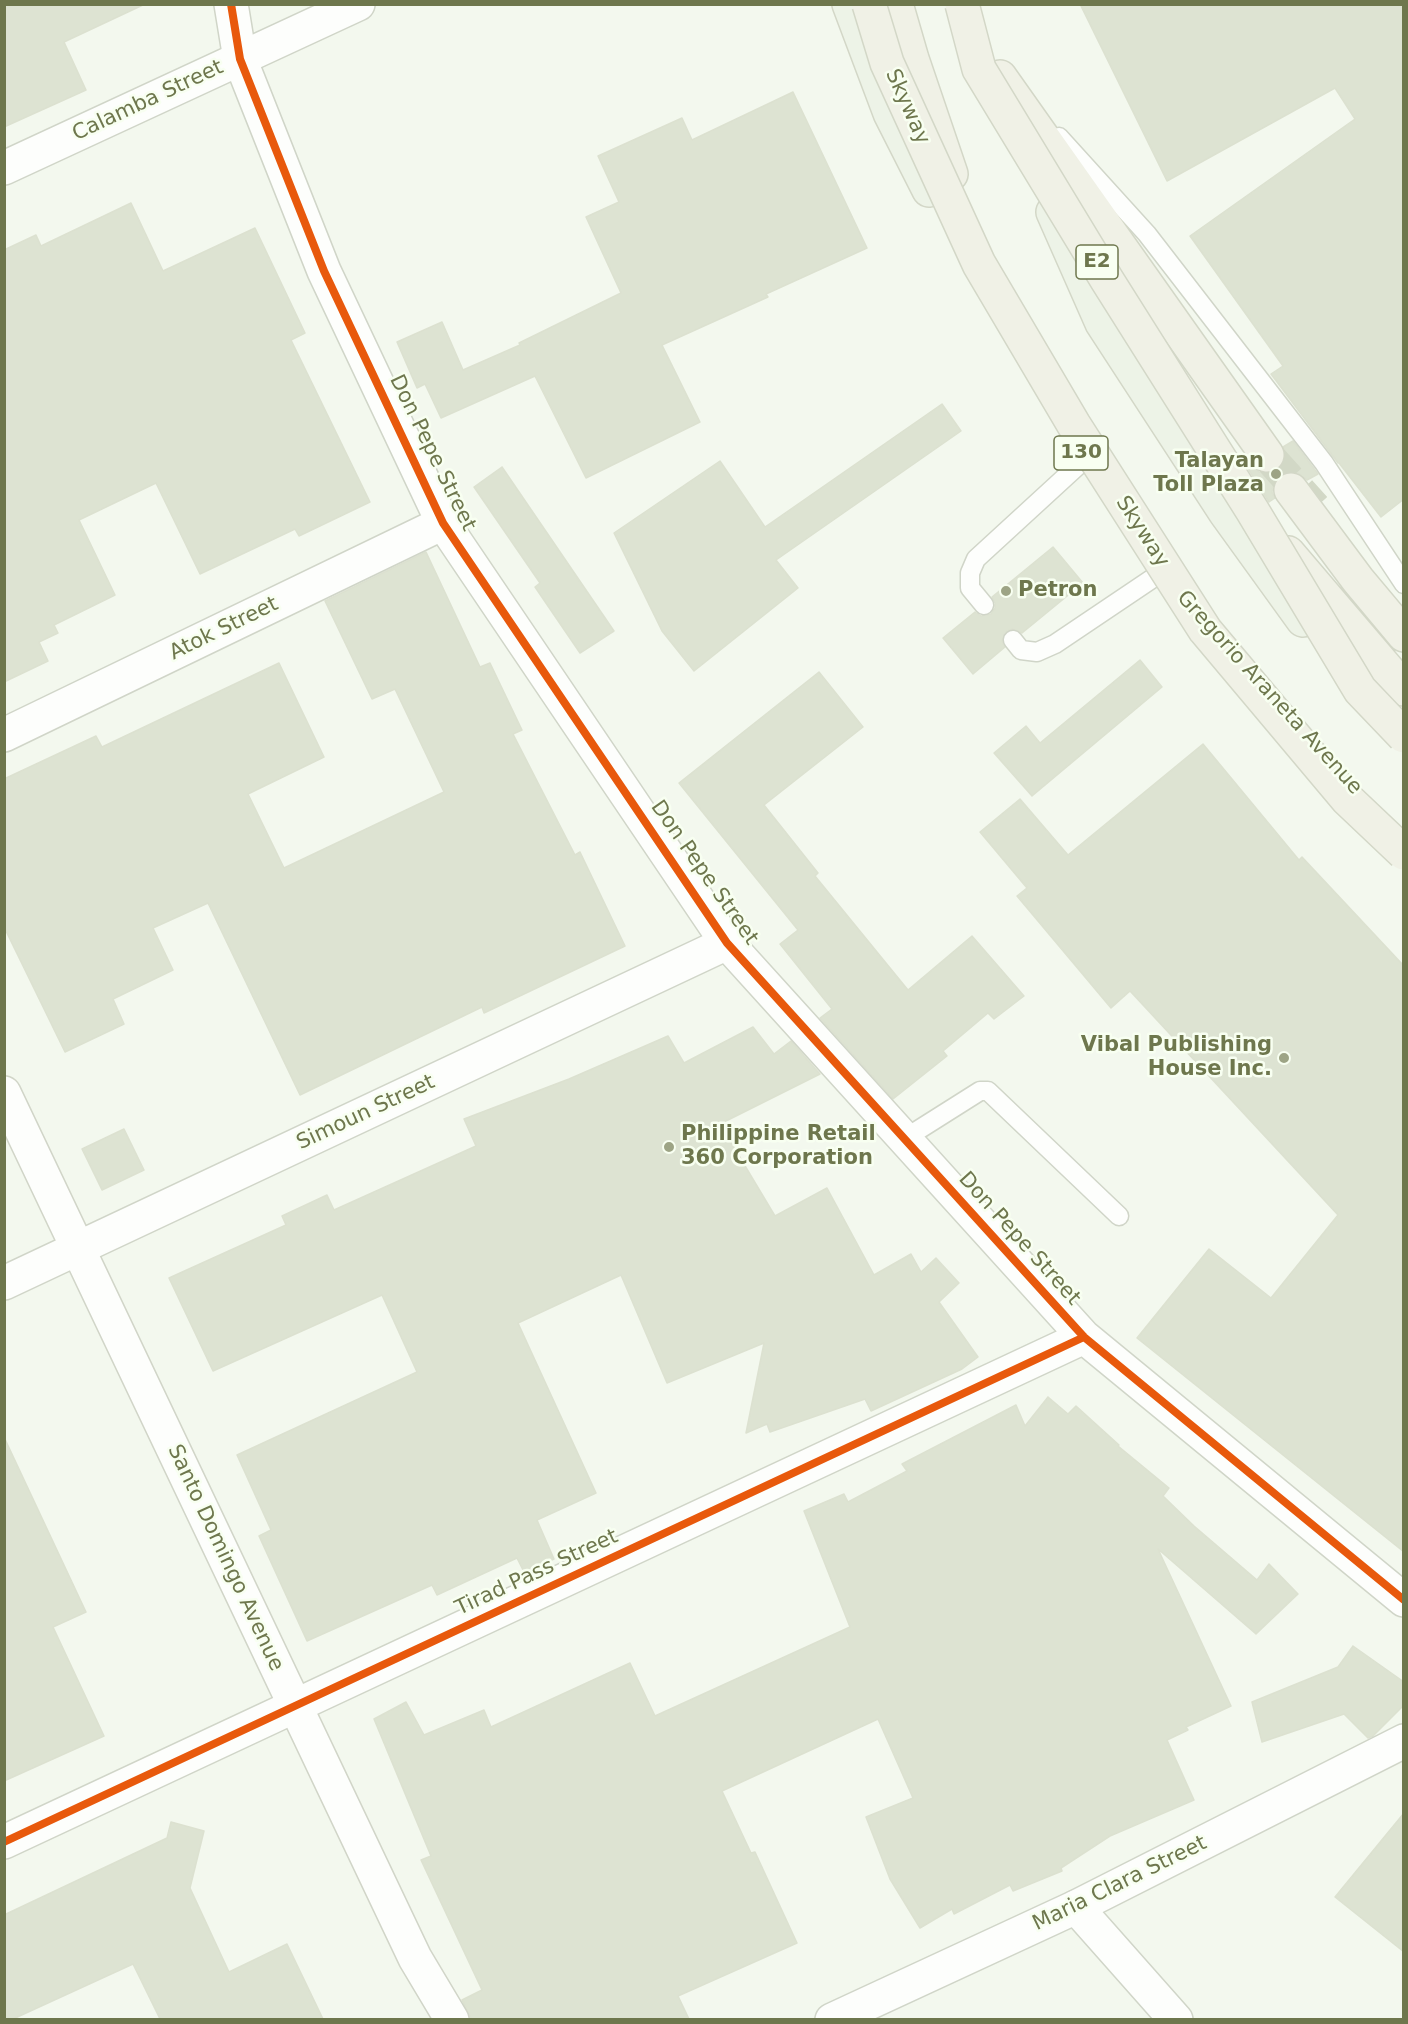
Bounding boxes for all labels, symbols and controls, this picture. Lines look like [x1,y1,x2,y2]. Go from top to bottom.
street label: Calamba Street [69,55,227,147]
street label: Skyway [879,65,935,149]
road number: E2 [1076,245,1118,279]
street label: Don Pepe Street [383,371,481,535]
road number: 130 [1054,436,1108,470]
place label: Talayan Toll Plaza [1153,449,1264,499]
marker: Talayan Toll Plaza [1269,467,1283,481]
street label: Skyway [1110,492,1174,572]
place label: Petron [1018,578,1097,604]
marker: Petron [999,584,1013,598]
street label: Gregorio Araneta Avenue [1171,586,1367,800]
street label: Atok Street [166,592,282,666]
street label: Don Pepe Street [645,796,763,950]
place label: Vibal Publishing House Inc. [1081,1033,1272,1083]
marker: Vibal Publishing House Inc. [1277,1051,1291,1065]
street label: Simoun Street [293,1070,439,1156]
place label: Philippine Retail 360 Corporation [681,1122,876,1172]
marker: Philippine Retail 360 Corporation [662,1140,676,1154]
street label: Don Pepe Street [953,1167,1085,1311]
street label: Santo Domingo Avenue [161,1441,289,1675]
street label: Tirad Pass Street [452,1524,622,1622]
street label: Maria Clara Street [1029,1831,1211,1937]

